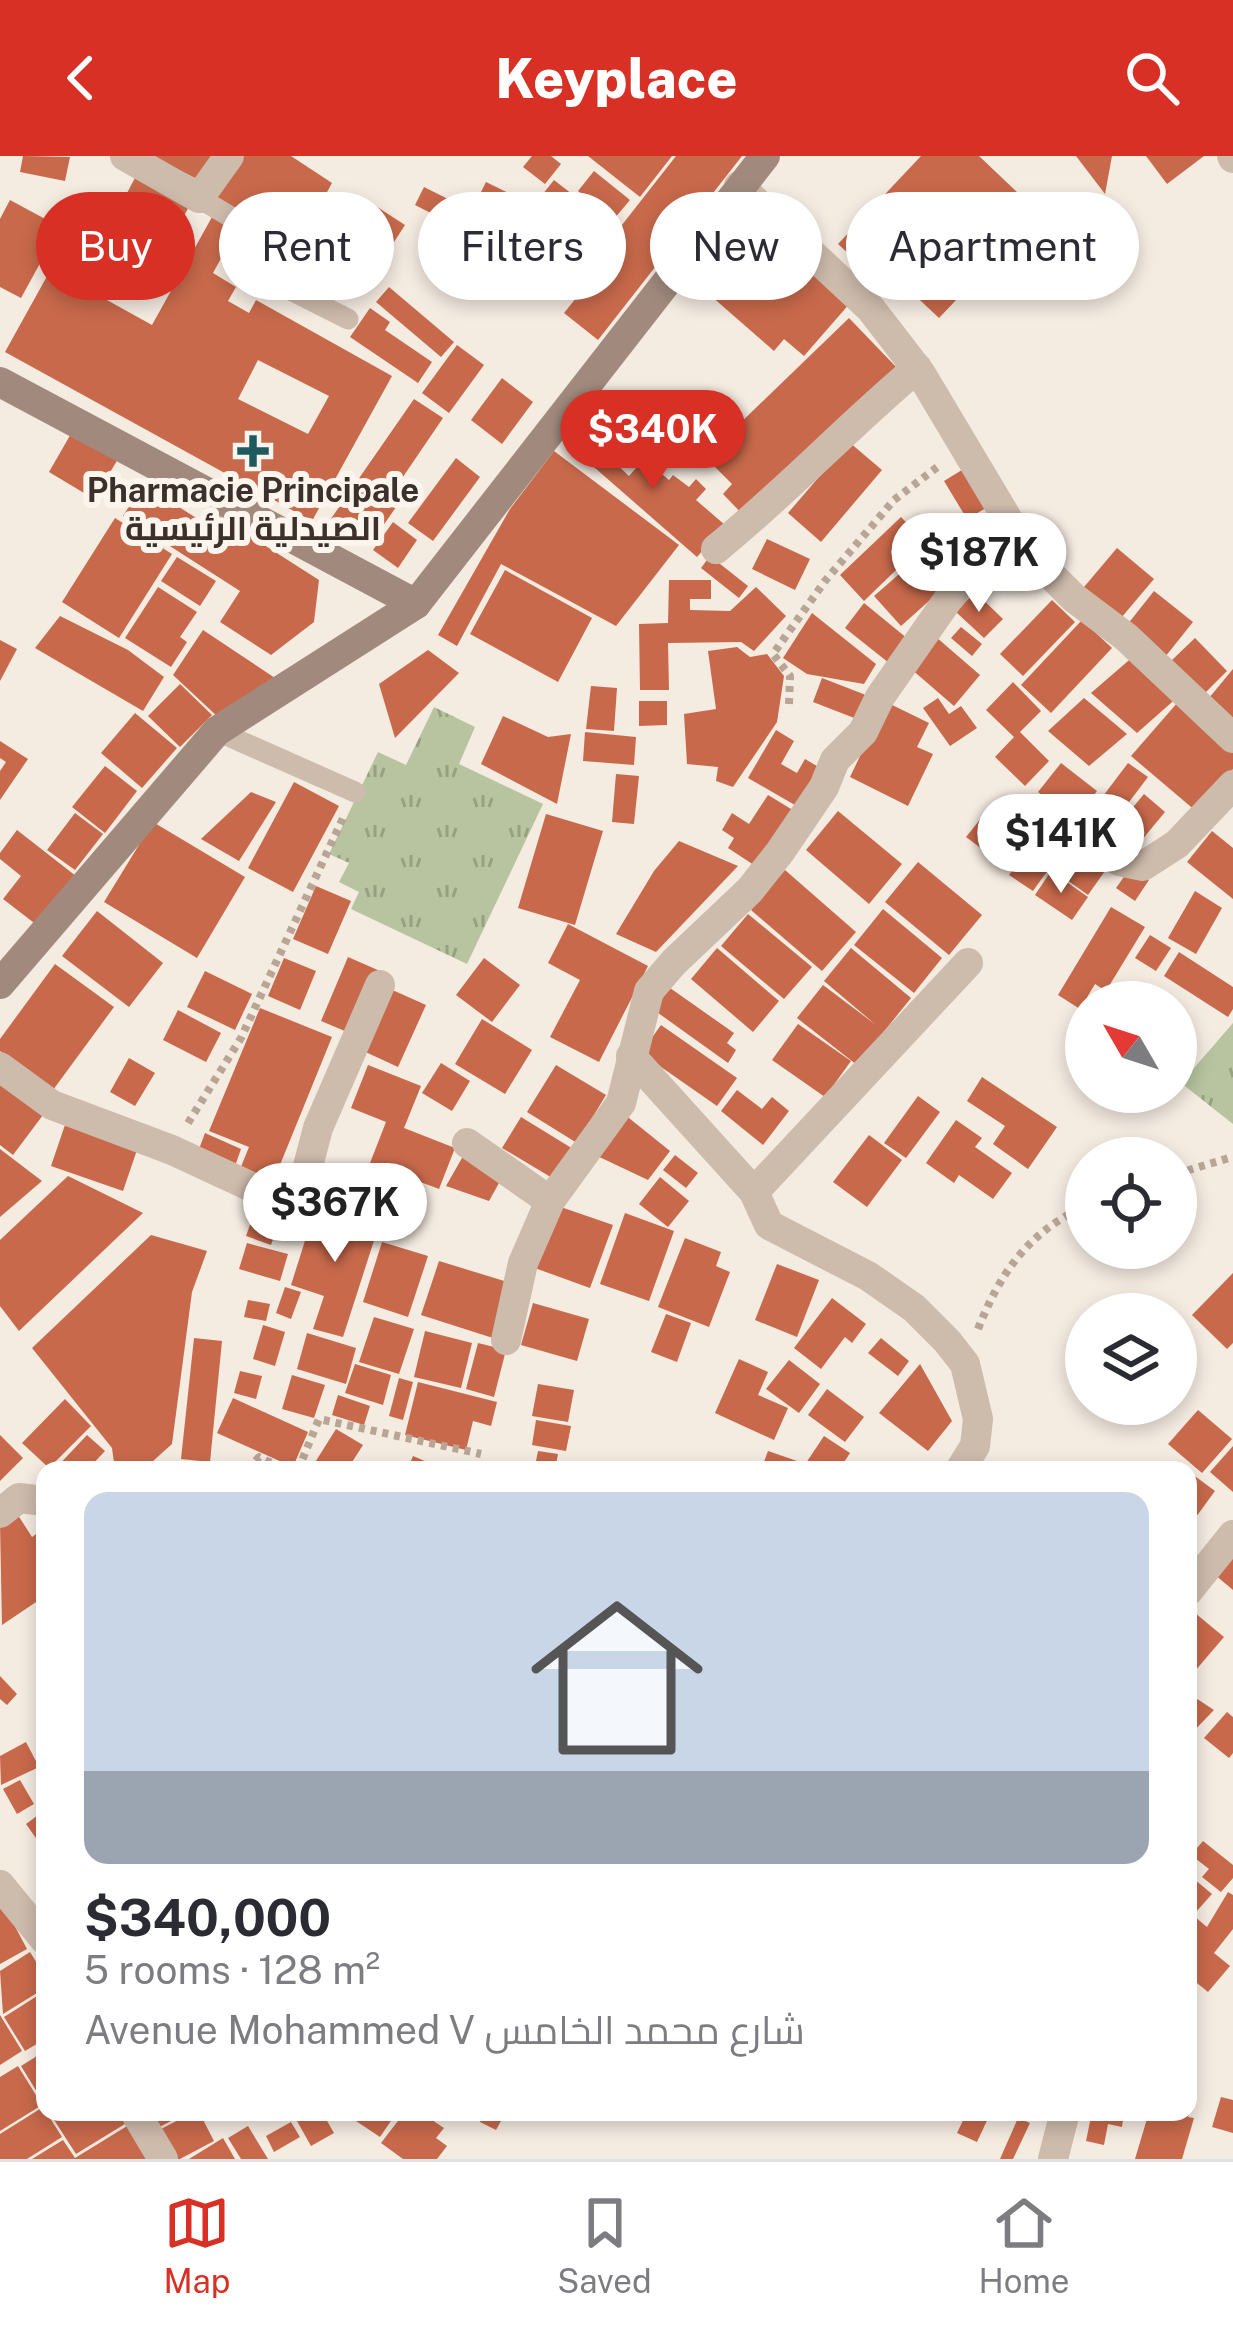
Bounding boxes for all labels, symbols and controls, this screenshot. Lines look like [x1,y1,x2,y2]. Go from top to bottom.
icon: back [48,45,114,111]
icon: search [1119,45,1185,111]
text: Keyplace [495,47,738,110]
chip: Buy [36,192,195,300]
chip: Rent [219,192,394,300]
chip: Filters [418,192,626,300]
chip: New [650,192,822,300]
chip: Apartment [846,192,1139,300]
pin: $340K [569,390,737,492]
text: $340K [587,406,719,452]
marker: Pharmacie Principale الصيدلية الرئيسية [240,438,266,464]
place label: Pharmacie Principale الصيدلية الرئيسية [87,471,419,548]
pin: $187K [895,513,1063,615]
text: $187K [918,529,1040,575]
pin: $141K [977,794,1145,896]
text: $141K [1004,810,1118,856]
north arrow [1065,981,1197,1113]
map controls [1065,981,1197,1425]
button: locate [1065,1137,1197,1269]
pin: $367K [251,1163,419,1265]
text: $367K [270,1179,400,1225]
button: layers [1065,1293,1197,1425]
icon: home [509,1570,725,1786]
text: $340,000 [84,1888,331,1947]
text: 5 rooms · 128 m² [84,1947,380,1993]
text: Avenue Mohammed V شارع محمد الخامس [84,2007,805,2053]
tab: Map [163,2190,230,2300]
tab: Saved [557,2190,652,2300]
tab: Home [979,2190,1070,2300]

